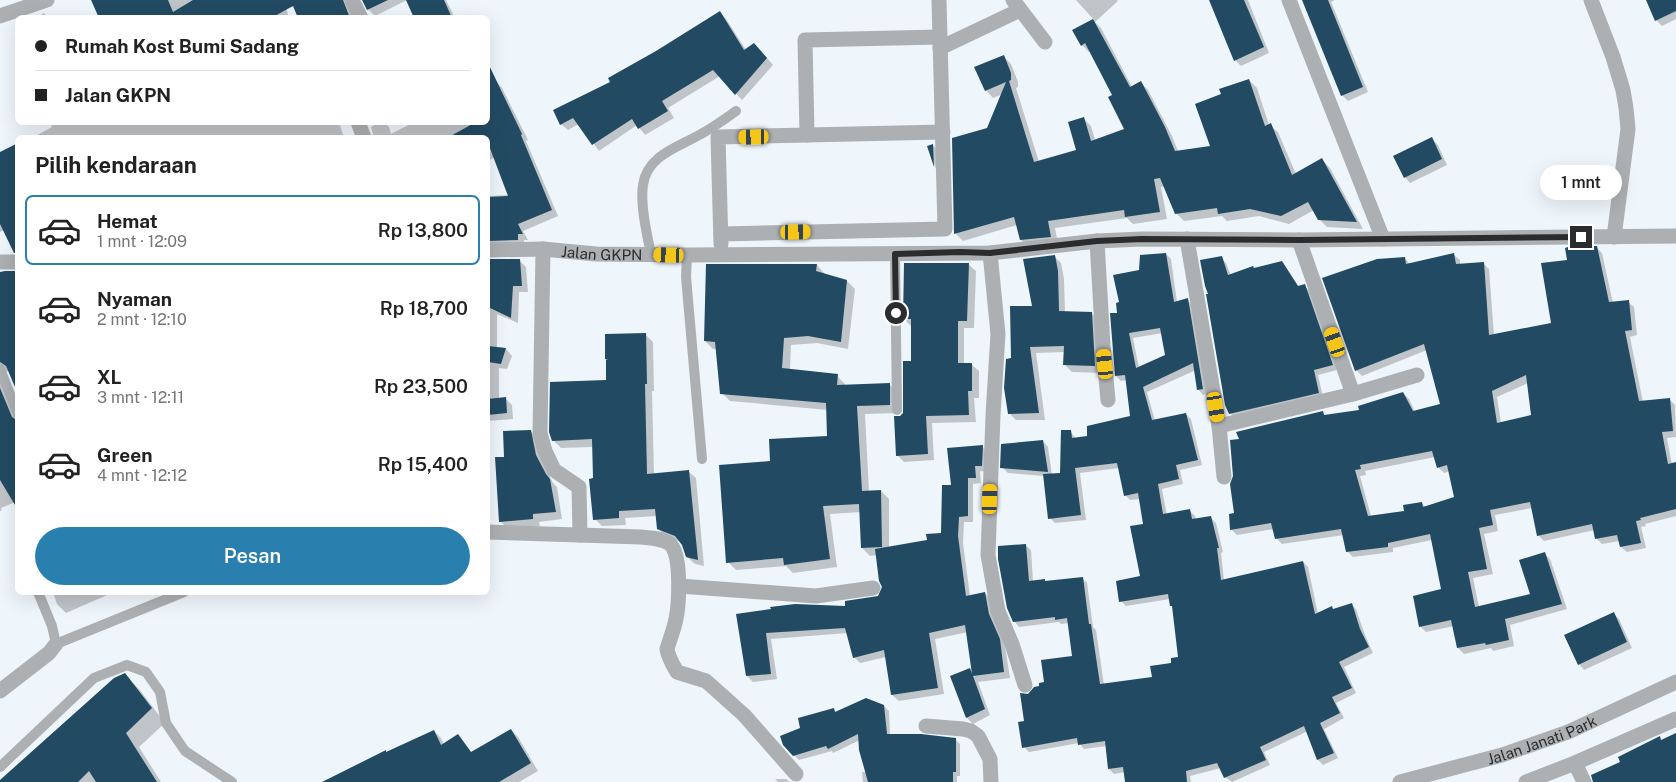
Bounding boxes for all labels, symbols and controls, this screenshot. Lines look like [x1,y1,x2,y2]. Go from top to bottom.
text: Rumah Kost Bumi Sadang [65,35,299,57]
text: Jalan GKPN [65,84,171,106]
car [738,129,769,145]
text: Pilih kendaraan [35,152,197,178]
callout: 1 mnt [1540,164,1622,200]
text: 1 mnt [1561,173,1601,192]
icon: car [37,208,82,253]
text: Hemat [97,210,158,232]
text: Rp 13,800 [378,219,468,241]
car [780,224,811,240]
route end [1570,226,1592,248]
text: 1 mnt · 12:09 [97,232,187,251]
street label: Jalan GKPN [560,242,643,263]
car [653,247,684,263]
icon: car [37,286,82,331]
text: Nyaman [97,288,172,310]
text: Rp 18,700 [380,297,468,319]
route start [885,302,907,324]
text: 2 mnt · 12:10 [97,310,187,329]
car [1323,325,1346,359]
car [1095,348,1114,380]
icon: car [37,364,82,409]
text: XL [97,366,122,388]
text: Rp 23,500 [374,375,468,397]
text: 3 mnt · 12:11 [97,388,184,407]
car [1206,391,1225,423]
icon: car [37,442,82,487]
text: Green [97,444,152,466]
text: Rp 15,400 [378,453,468,475]
text: 4 mnt · 12:12 [97,466,187,485]
car [981,484,998,514]
button: Pesan [35,527,470,585]
street label: Jalan Janati Park [1485,712,1599,767]

